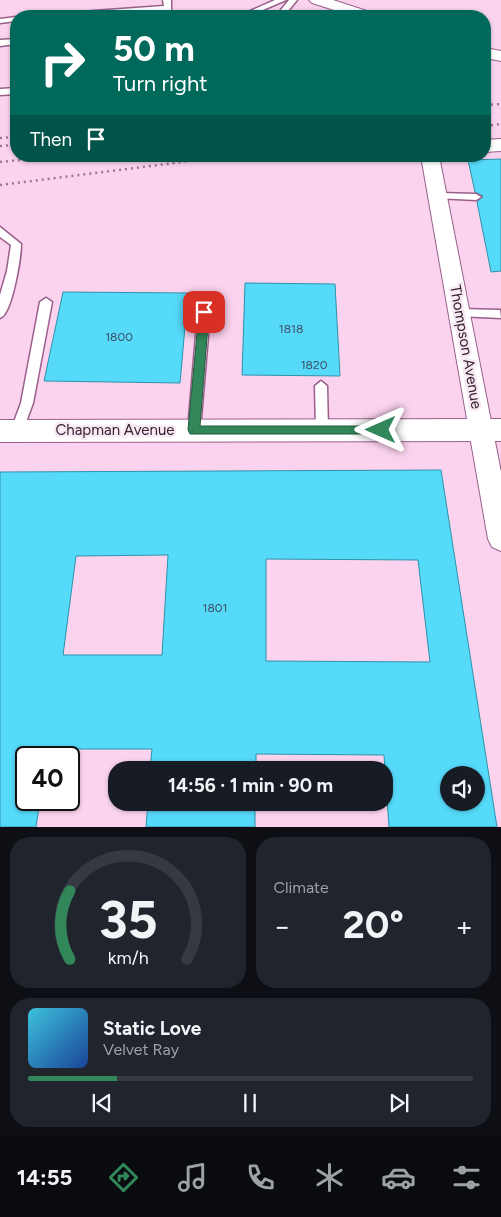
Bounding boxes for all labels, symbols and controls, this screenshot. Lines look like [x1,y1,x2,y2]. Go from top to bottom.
text: 50 m [113,28,195,70]
icon: right [30,30,95,95]
text: Turn right [113,70,208,97]
icon: arrive [82,125,110,153]
text: Then [30,128,72,151]
street label: Thompson Avenue [446,284,486,410]
pin [183,291,225,333]
icon: arrive [190,298,218,326]
house number: 1818 [279,322,303,336]
house number: 1800 [105,330,133,344]
house number: 1820 [301,358,328,372]
position arrow [354,403,406,455]
street label: Chapman Avenue [56,421,174,439]
house number: 1801 [203,601,227,615]
speed limit sign: 40 [15,746,80,811]
map controls [440,766,485,811]
button: sound [440,766,485,811]
text: 14:56 · 1 min · 90 m [168,774,333,797]
text: Climate [274,878,329,897]
text: 35 [98,889,157,951]
text: 20° [343,902,404,948]
text: − [274,909,291,943]
text: + [456,909,473,943]
text: km/h [107,947,148,968]
text: Static Love [103,1017,201,1040]
text: Velvet Ray [103,1040,179,1059]
icon: previous [88,1089,116,1117]
icon: pause [236,1089,264,1117]
icon: next [385,1089,413,1117]
icon: directions [106,1160,141,1195]
icon: music [175,1160,210,1195]
icon: phone [243,1160,278,1195]
icon: climate [312,1160,347,1195]
icon: car [381,1160,416,1195]
icon: filters [449,1160,484,1195]
text: 14:55 [17,1164,72,1191]

